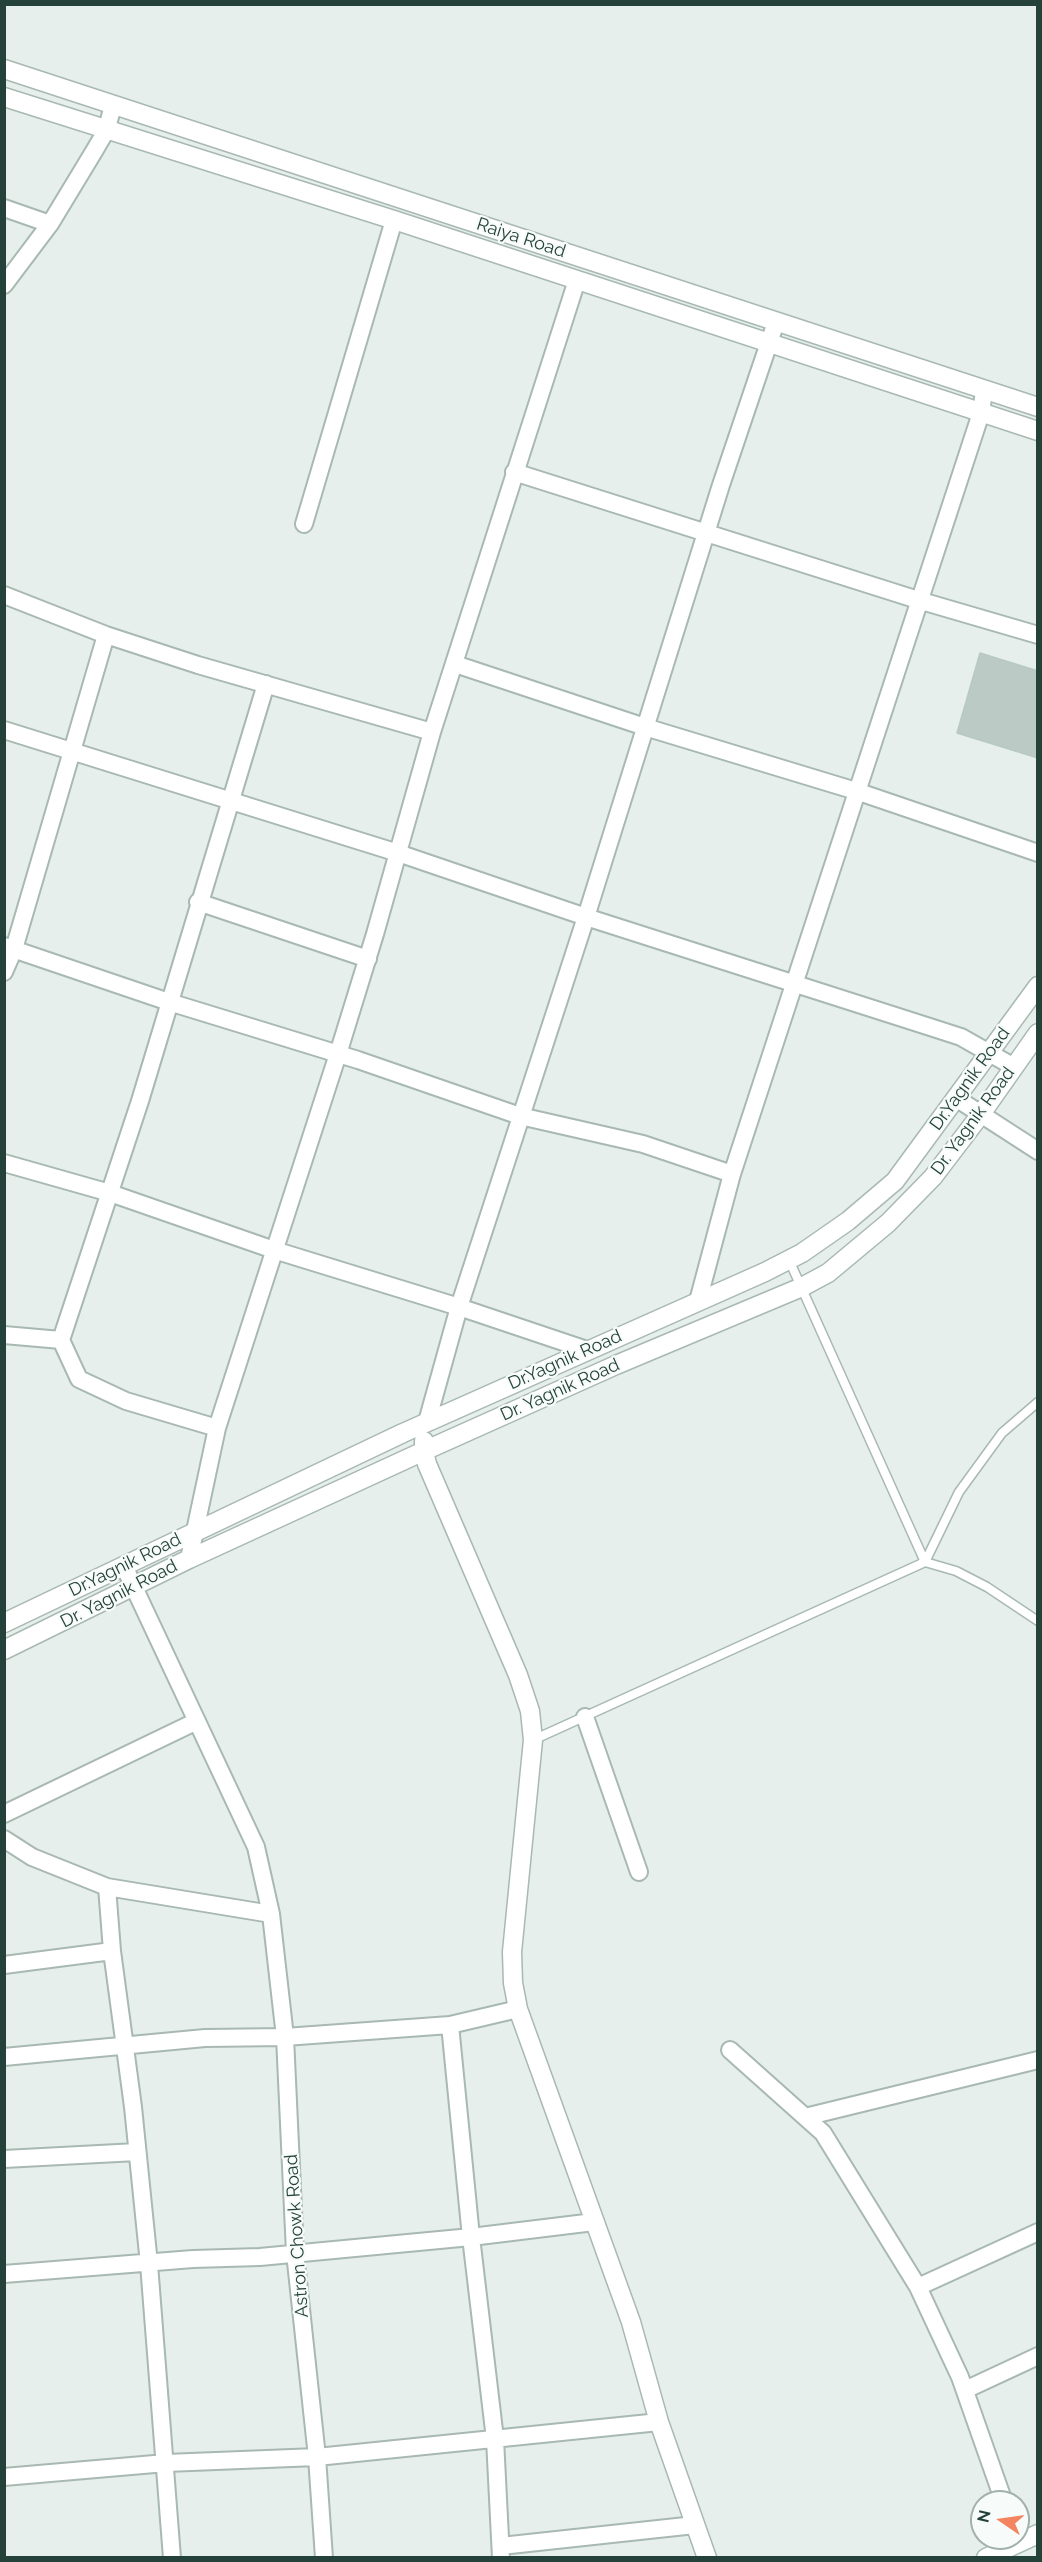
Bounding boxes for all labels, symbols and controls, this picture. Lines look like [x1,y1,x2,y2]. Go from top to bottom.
street label: Raiya Road [474,213,568,263]
street label: Dr.Yagnik Road [925,1023,1015,1135]
street label: Dr. Yagnik Road [927,1063,1019,1179]
street label: Dr.Yagnik Road [505,1325,625,1395]
street label: Dr. Yagnik Road [497,1354,623,1426]
street label: Dr.Yagnik Road [65,1529,185,1601]
street label: Dr. Yagnik Road [57,1555,181,1633]
street label: Astron Chowk Road [281,2154,313,2318]
north arrow [970,2490,1030,2550]
text: N [973,2508,995,2524]

